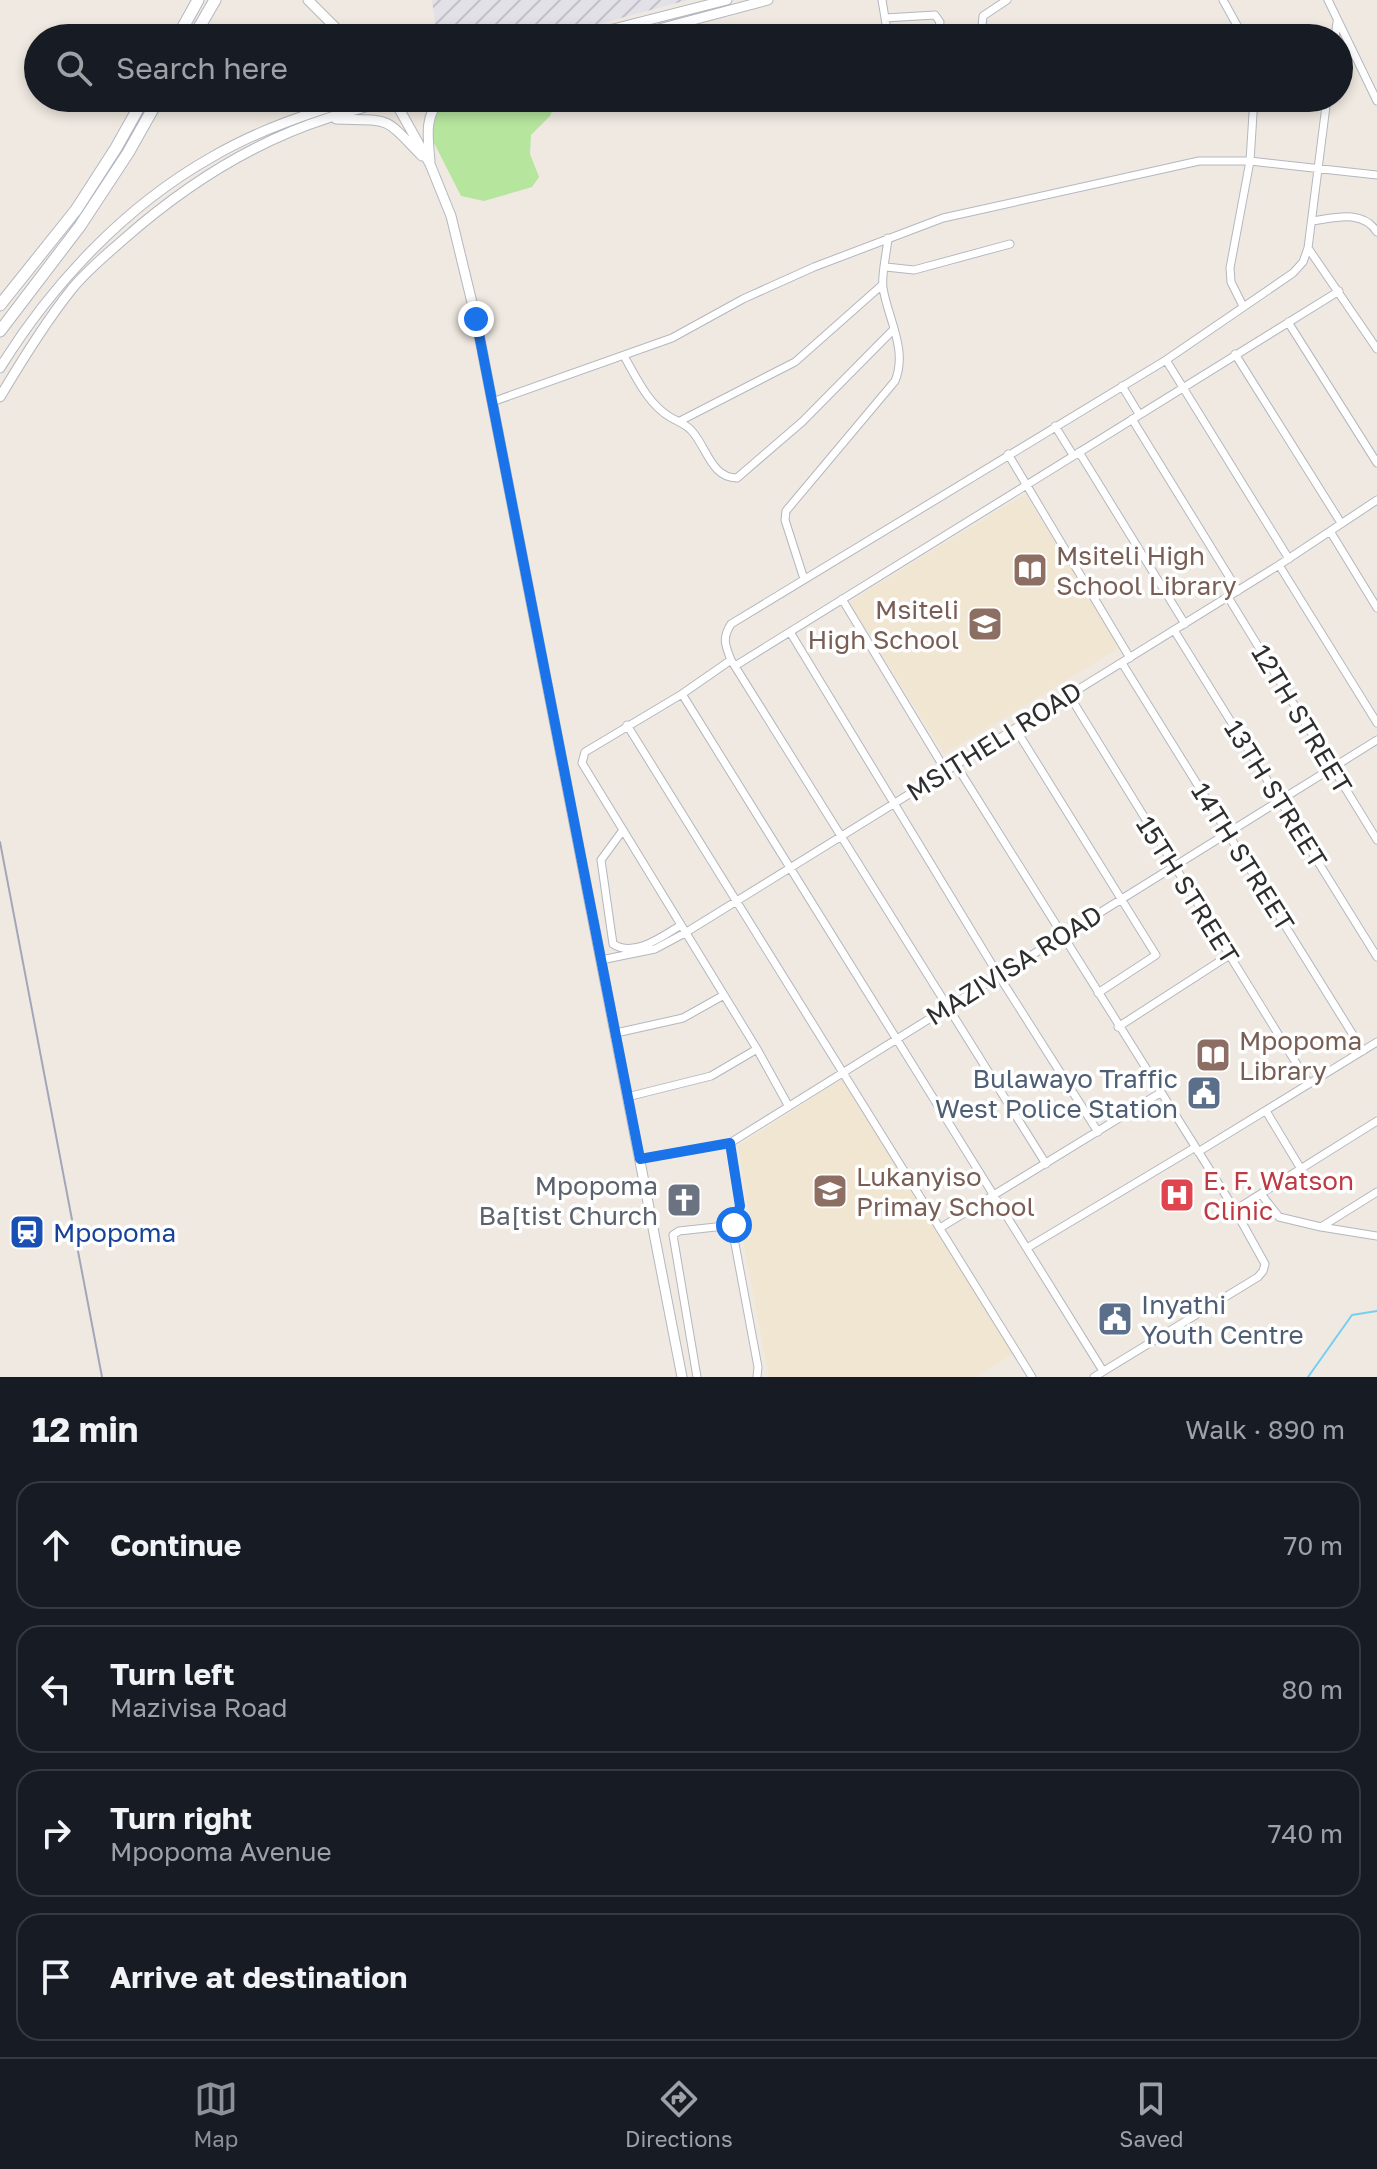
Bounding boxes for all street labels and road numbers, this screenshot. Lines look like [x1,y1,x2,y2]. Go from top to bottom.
street label: 12TH STREET [1245,639,1359,799]
street label: MSITHELI ROAD [901,675,1087,807]
street label: 13TH STREET [1218,714,1334,874]
street label: 14TH STREET [1185,777,1301,937]
street label: 15TH STREET [1130,810,1246,970]
street label: MAZIVISA ROAD [920,898,1108,1032]

